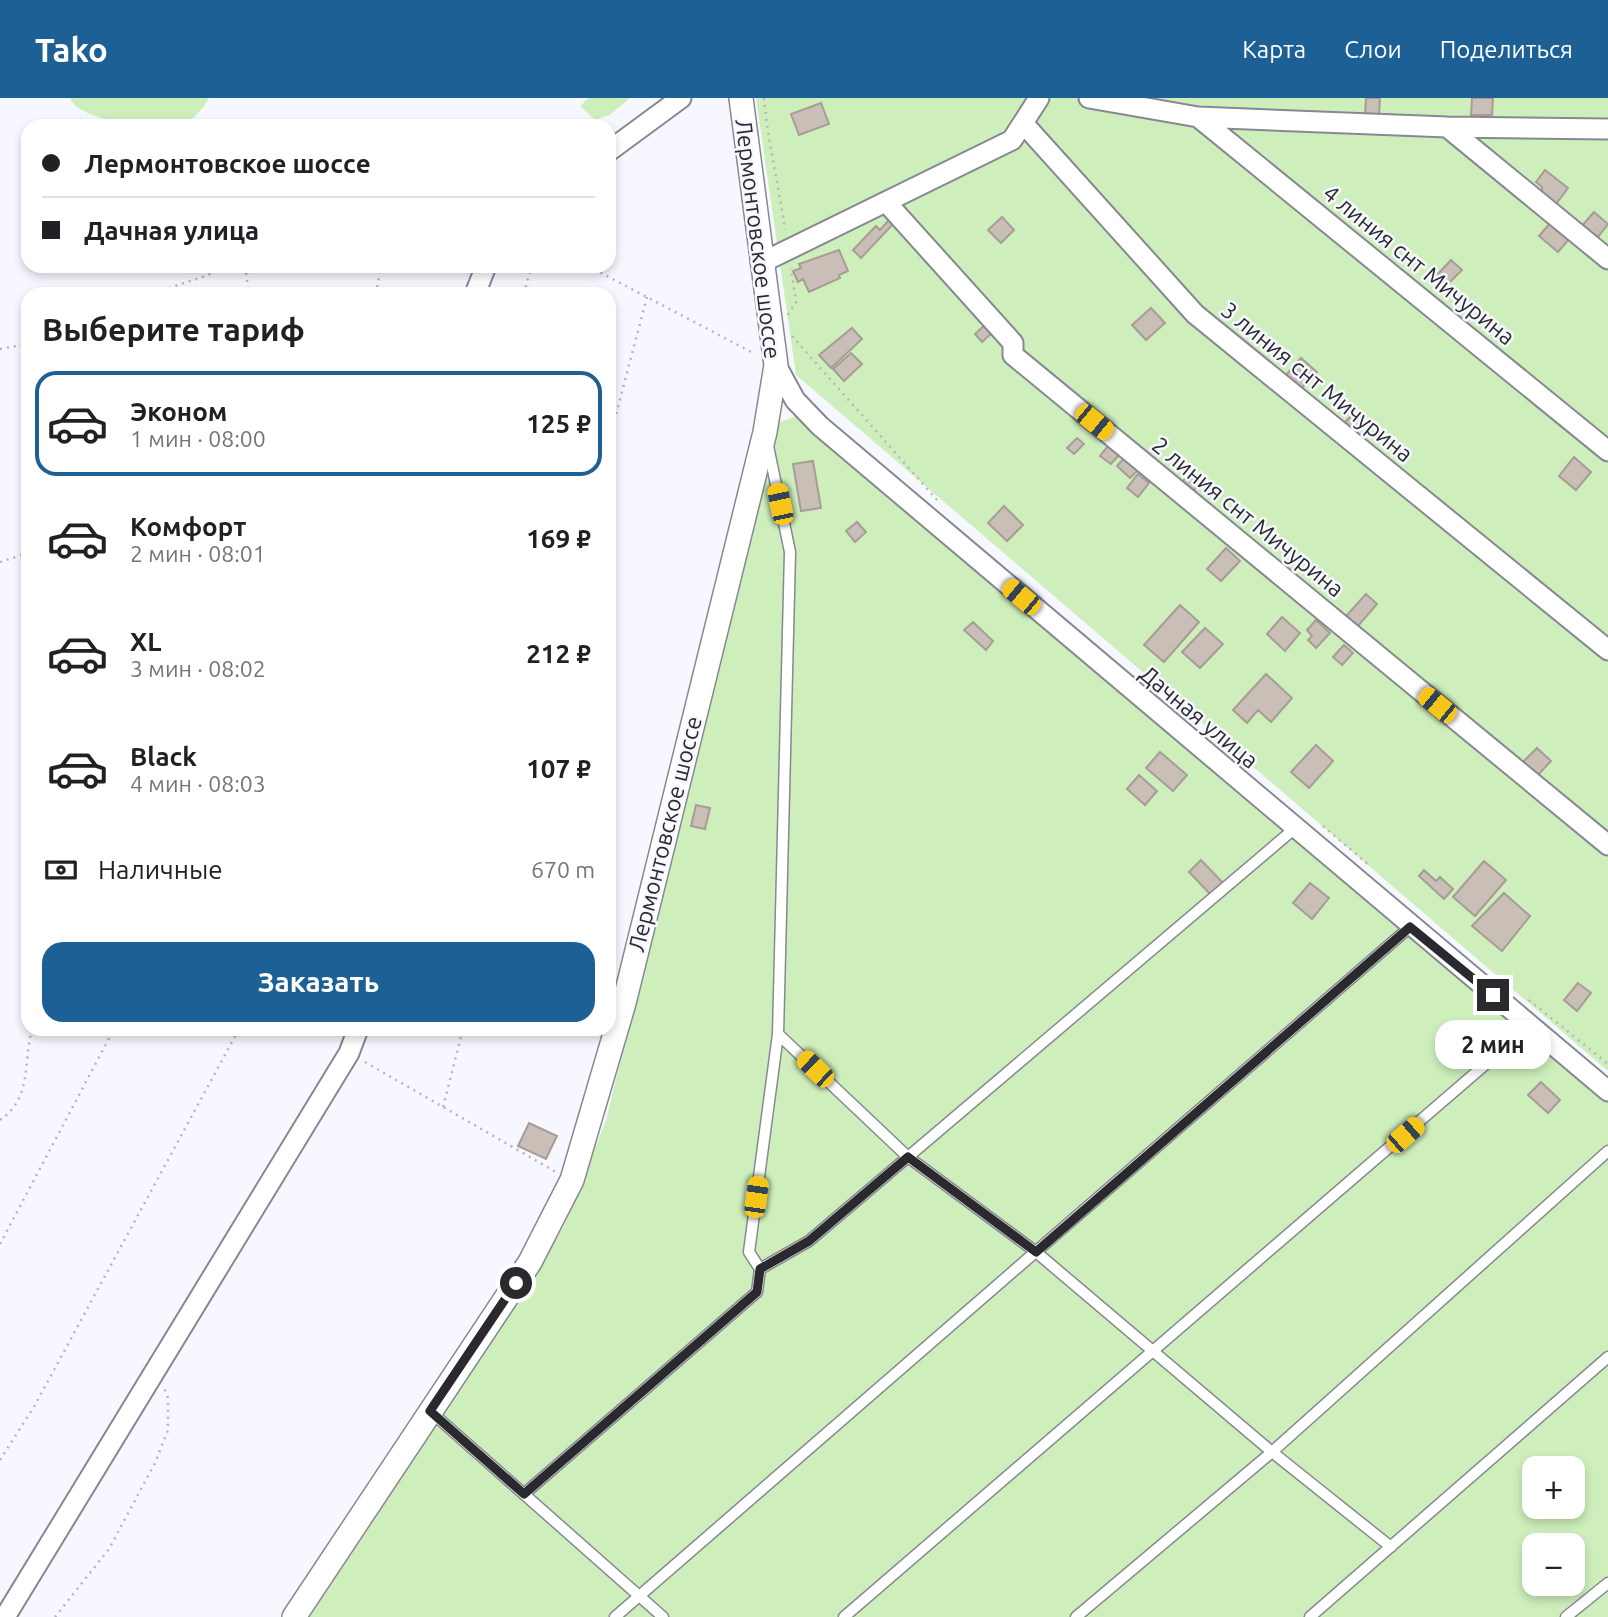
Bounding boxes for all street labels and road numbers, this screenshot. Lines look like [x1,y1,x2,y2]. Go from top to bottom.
street label: Лермонтовское шоссе [731,117,786,360]
street label: 4 линия снт Мичурина [1319,180,1520,349]
street label: 3 линия снт Мичурина [1217,297,1418,466]
street label: 2 линия снт Мичурина [1148,432,1349,601]
street label: Дачная улица [1135,660,1263,773]
street label: Лермонтовское шоссе [623,714,706,954]

